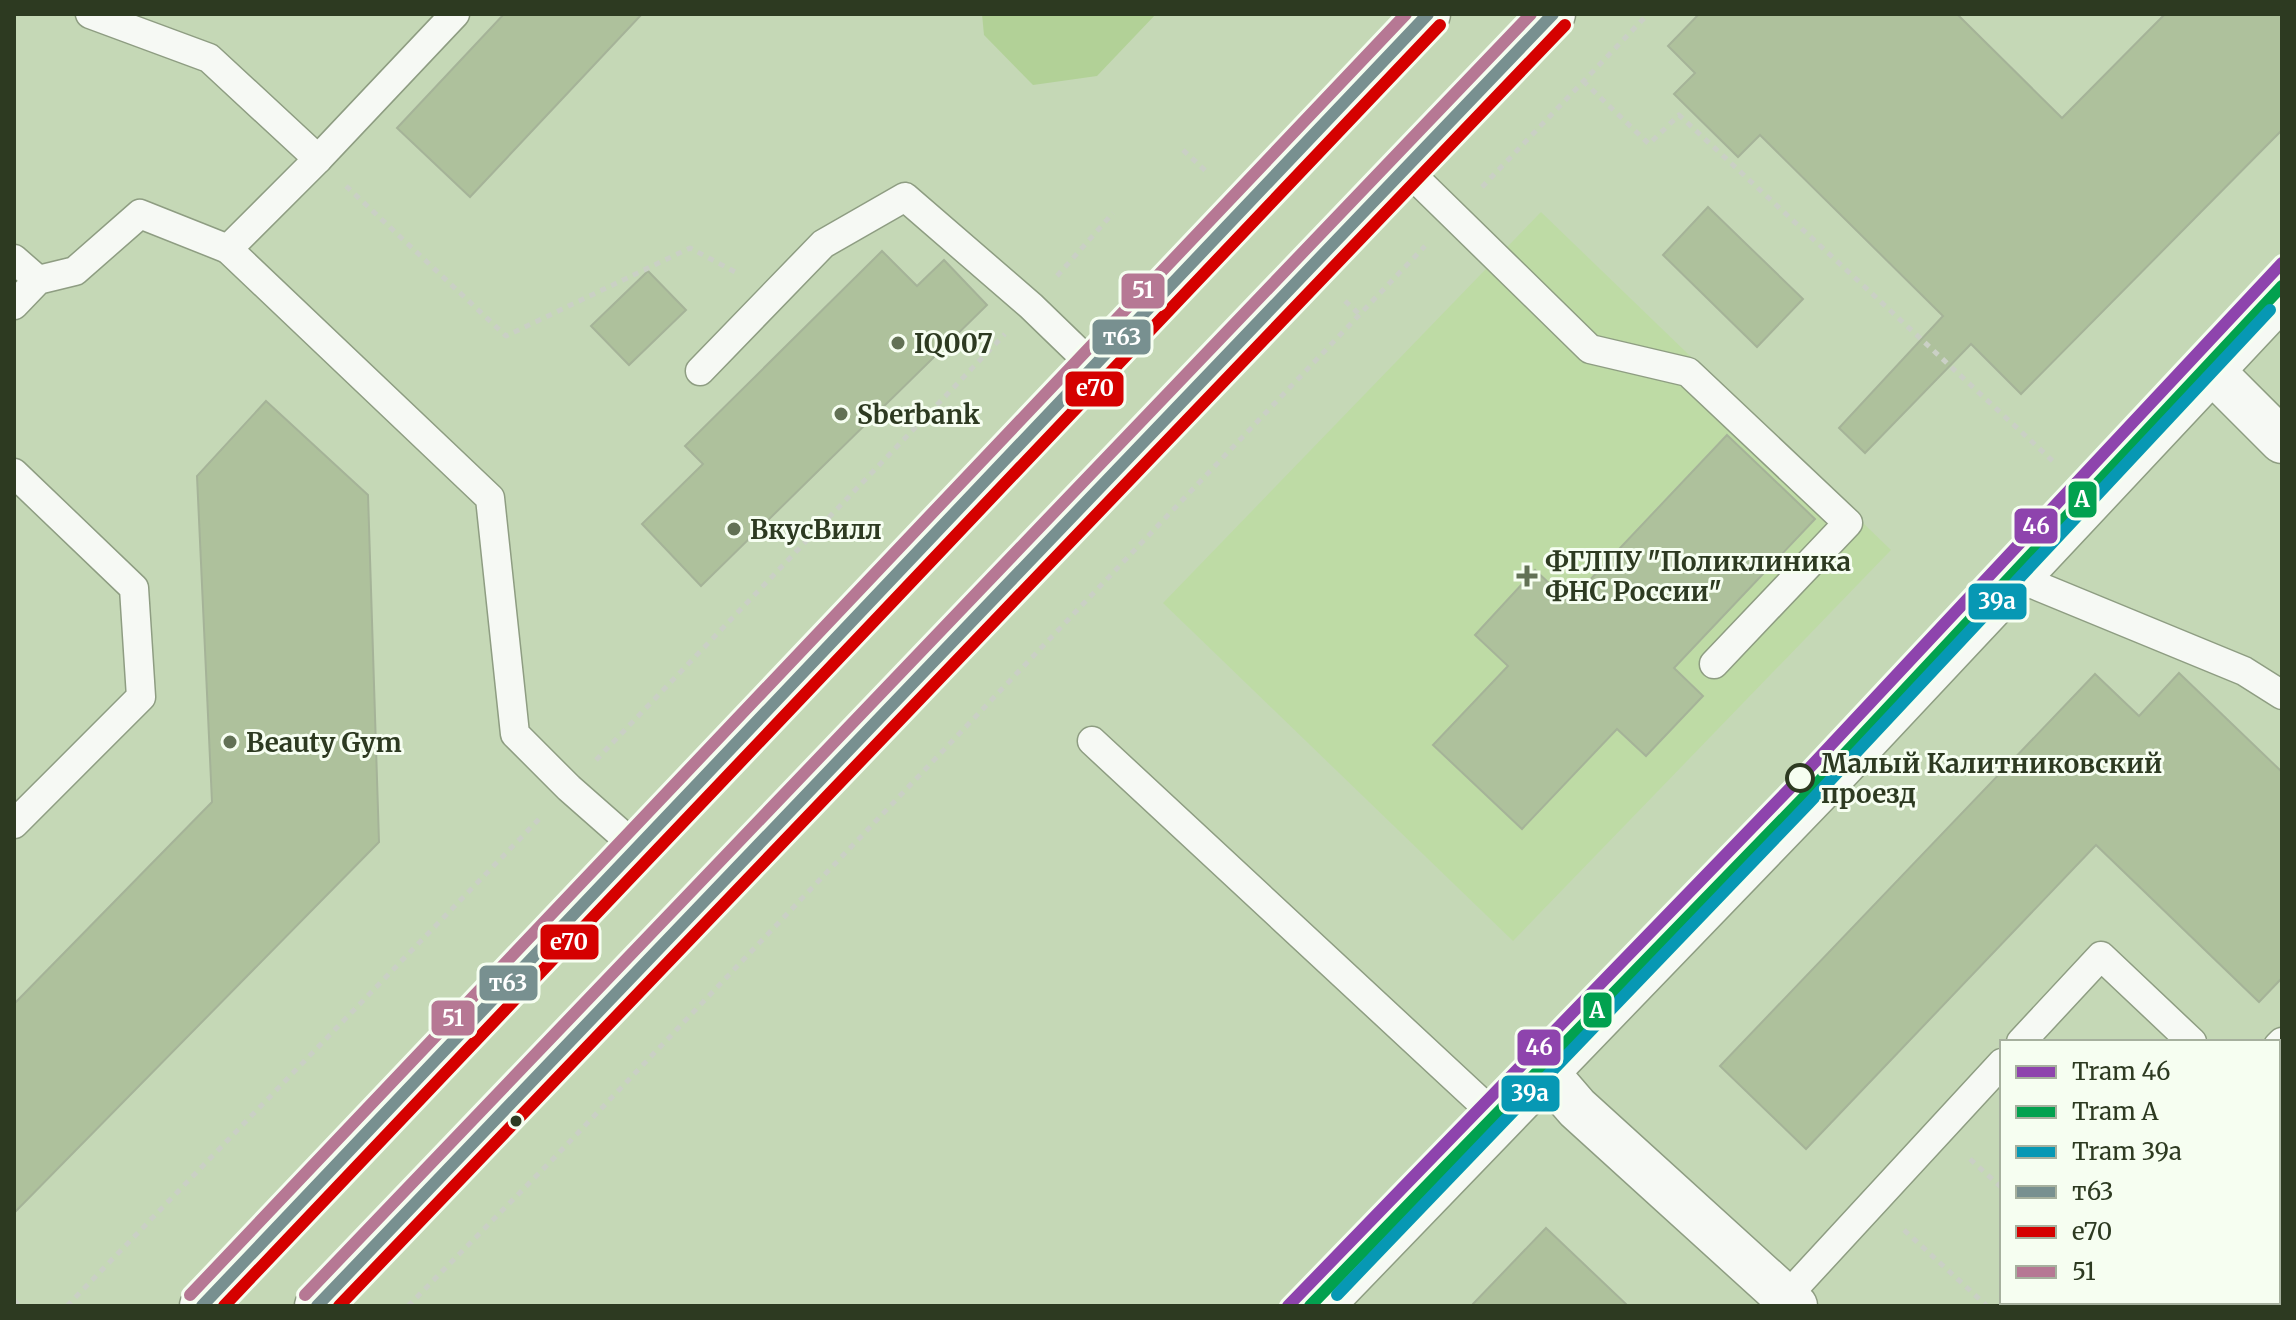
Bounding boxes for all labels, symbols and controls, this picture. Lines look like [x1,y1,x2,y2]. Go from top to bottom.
line badge: 51 [1120,272,1166,310]
text: 51 [1132,276,1154,304]
line badge: т63 [1091,318,1152,356]
text: т63 [1103,323,1141,351]
place label: IQ007 [914,327,993,360]
marker: IQ007 [889,334,907,352]
line badge: е70 [1064,370,1125,408]
text: е70 [1076,374,1114,402]
place label: Sberbank [857,398,980,431]
marker: Sberbank [832,405,850,423]
line badge: А [2067,480,2098,519]
text: А [2073,485,2090,513]
line badge: 46 [2013,507,2059,545]
text: 46 [2022,512,2050,540]
place label: ВкусВилл [750,513,882,546]
marker: ВкусВилл [725,520,743,538]
place label: ФГЛПУ "Поликлиника ФНС России" [1545,545,1851,608]
marker: ФГЛПУ "Поликлиника ФНС России" [1516,565,1538,587]
line badge: 39а [1967,582,2028,621]
text: 39а [1978,587,2016,615]
place label: Beauty Gym [246,726,402,759]
marker: Beauty Gym [221,733,239,751]
place label: Малый Калитниковский проезд [1821,747,2162,810]
marker: Малый Калитниковский проезд [1786,764,1814,792]
line badge: е70 [539,923,600,961]
text: е70 [550,928,588,956]
line badge: т63 [478,964,539,1002]
text: т63 [489,969,527,997]
line badge: А [1582,991,1613,1029]
text: А [1588,996,1605,1024]
line badge: 51 [430,999,476,1037]
text: 51 [442,1004,464,1032]
line badge: 46 [1516,1028,1562,1067]
text: 46 [1525,1033,1553,1061]
legend [2000,1040,2280,1304]
text: Tram 46 [2072,1056,2171,1087]
line badge: 39а [1500,1074,1561,1113]
text: 39а [1511,1079,1549,1107]
text: Tram А [2072,1096,2159,1127]
unlabelled marker [508,1113,524,1129]
text: Tram 39а [2072,1136,2182,1167]
text: т63 [2072,1176,2113,1207]
text: е70 [2072,1216,2112,1247]
text: 51 [2072,1256,2096,1287]

